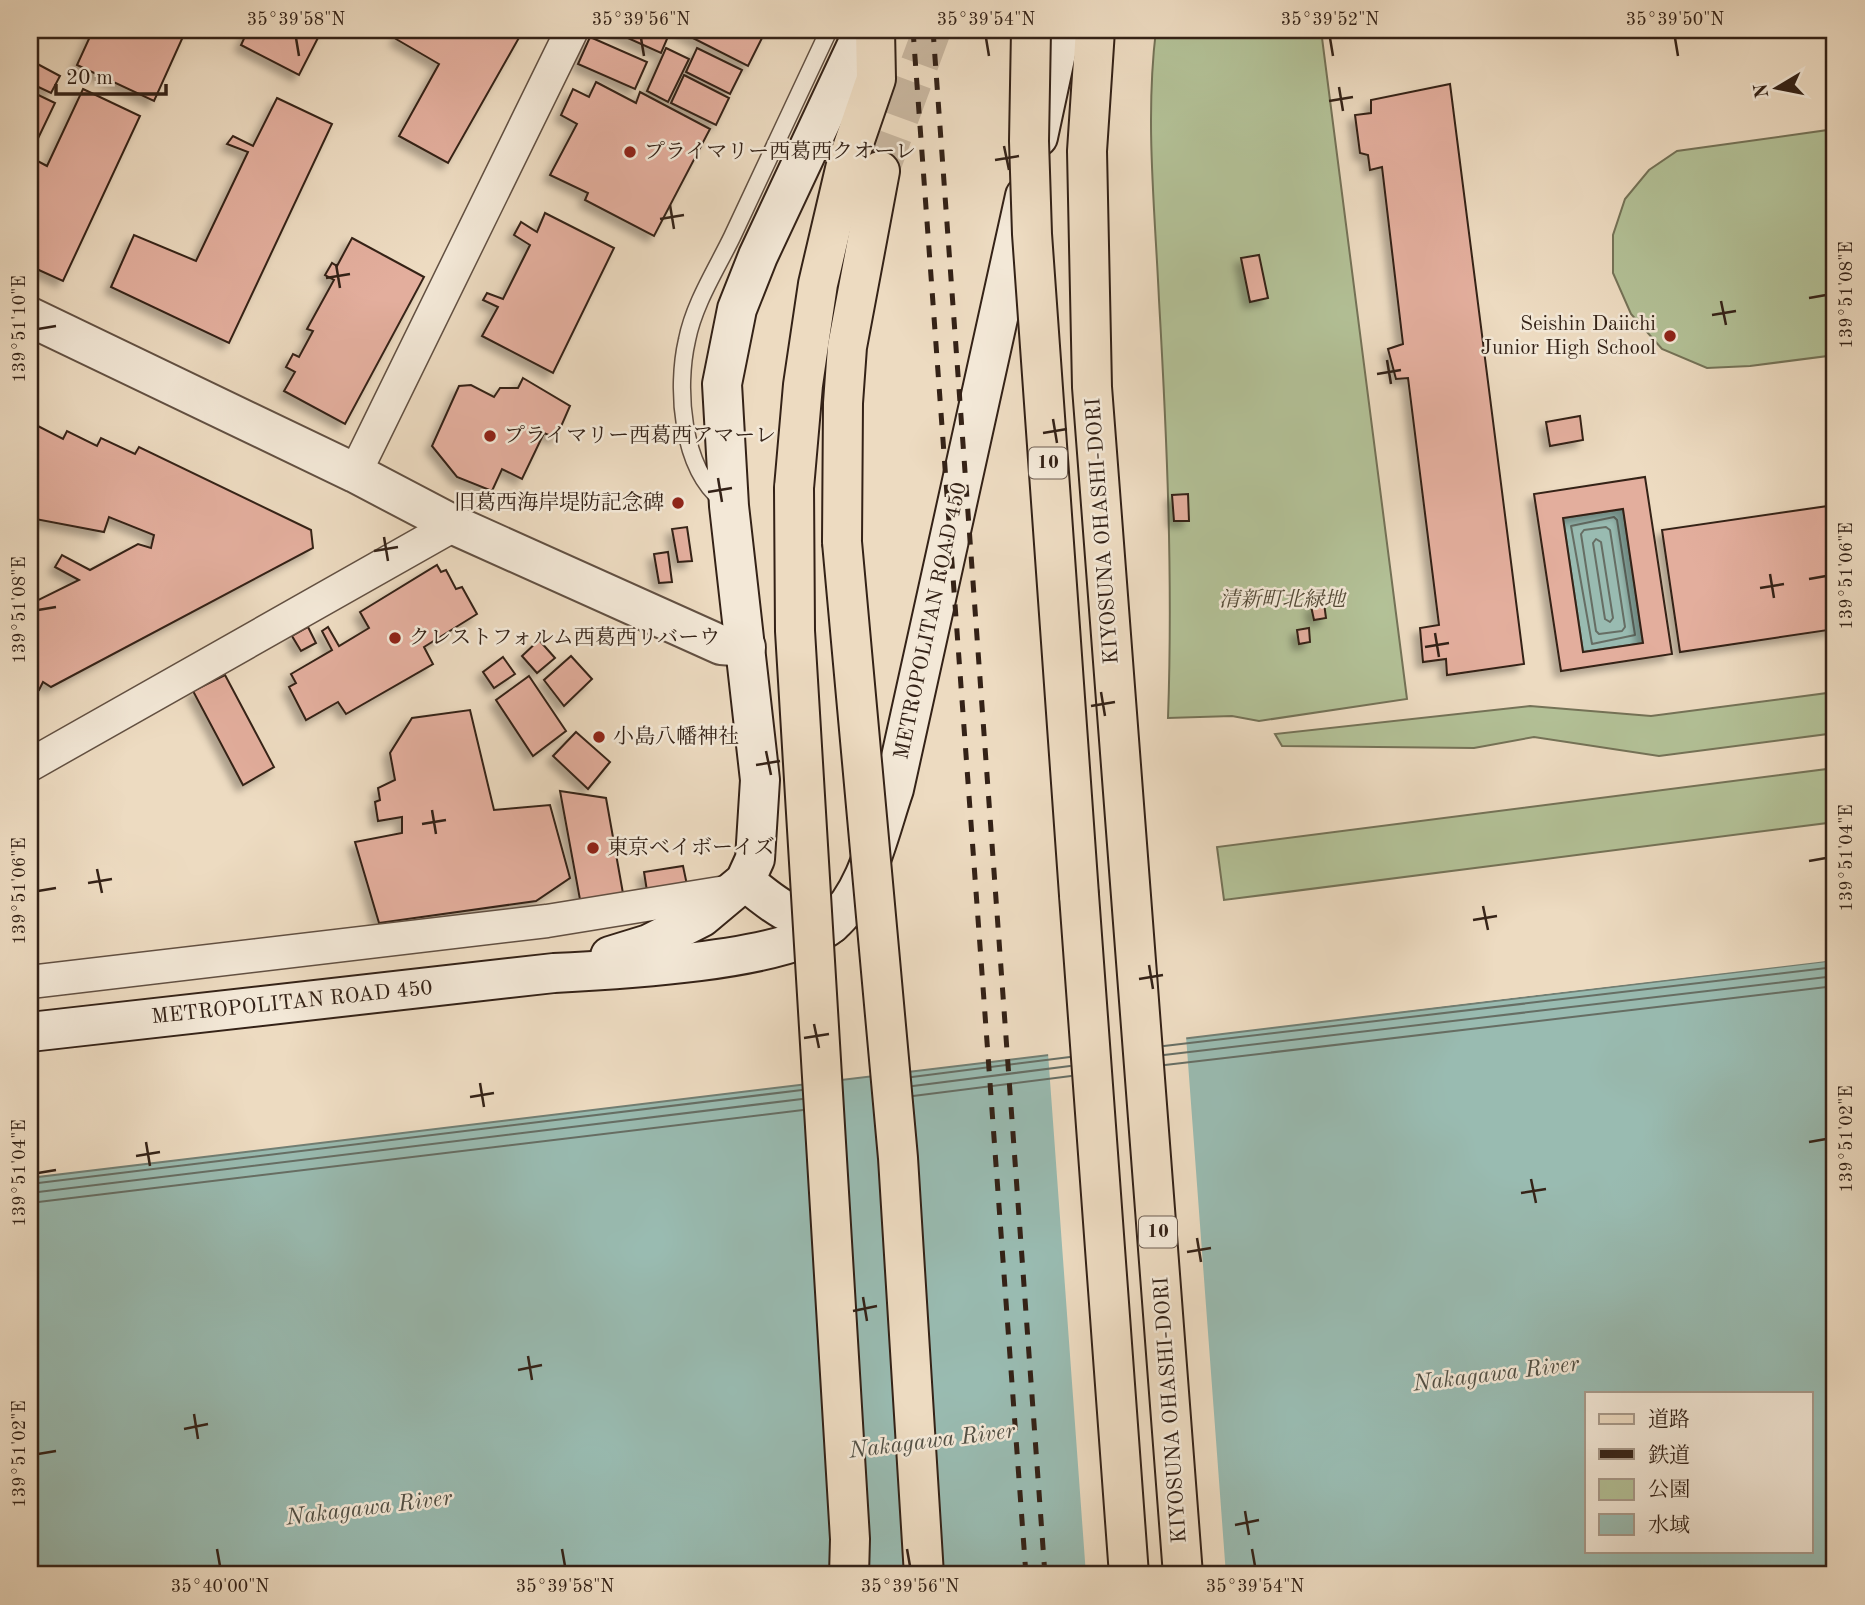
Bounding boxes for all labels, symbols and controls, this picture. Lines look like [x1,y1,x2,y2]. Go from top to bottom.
text: 35°39'58"N [247,11,345,29]
text: 35°39'56"N [592,11,690,29]
text: 35°39'54"N [937,11,1035,29]
text: 35°39'52"N [1281,11,1379,29]
text: 35°39'50"N [1626,11,1724,29]
scale bar [56,52,166,96]
north arrow [1742,52,1812,122]
text: 20 m [66,68,113,89]
text: N [1752,81,1773,99]
place label: プライマリー西葛西クオーレ [644,140,916,163]
marker: プライマリー西葛西クオーレ [622,144,638,160]
text: 139°51'08"E [1838,241,1856,349]
text: 139°51'10"E [11,275,29,383]
place label: Seishin Daiichi Junior High School [1481,314,1656,359]
marker: Seishin Daiichi Junior High School [1662,328,1678,344]
street label: KIYOSUNA OHASHI-DORI [1083,397,1123,665]
place label: プライマリー西葛西アマーレ [504,424,776,447]
marker: プライマリー西葛西アマーレ [482,428,498,444]
road number: 10 [1029,447,1067,478]
street label: METROPOLITAN ROAD 450 [891,480,971,762]
place label: 旧葛西海岸堤防記念碑 [454,490,664,514]
marker: 旧葛西海岸堤防記念碑 [670,495,686,511]
text: 139°51'06"E [1838,522,1856,630]
text: 139°51'08"E [11,556,29,664]
park label: 清新町北緑地 [1219,588,1347,611]
place label: クレストフォルム西葛西リバーウ [409,626,720,649]
marker: クレストフォルム西葛西リバーウ [387,630,403,646]
place label: 小島八幡神社 [613,725,739,748]
marker: 小島八幡神社 [591,729,607,745]
text: 139°51'04"E [1838,804,1856,912]
place label: 東京ベイボーイズ [607,836,775,859]
text: 139°51'06"E [11,837,29,945]
marker: 東京ベイボーイズ [585,840,601,856]
street label: METROPOLITAN ROAD 450 [150,978,434,1028]
text: 139°51'02"E [1838,1085,1856,1193]
text: 139°51'04"E [11,1119,29,1227]
road number: 10 [1139,1216,1177,1248]
street label: KIYOSUNA OHASHI-DORI [1151,1276,1191,1544]
water label: Nakagawa River [1411,1352,1582,1397]
legend [1585,1392,1812,1552]
text: 139°51'02"E [11,1400,29,1508]
text: 道路 [1648,1408,1690,1431]
water label: Nakagawa River [847,1419,1018,1464]
text: 鉄道 [1648,1444,1690,1467]
text: 公園 [1648,1478,1690,1501]
water label: Nakagawa River [284,1486,455,1531]
text: 水域 [1648,1514,1690,1537]
text: 35°40'00"N [171,1578,269,1596]
text: 35°39'58"N [516,1578,614,1596]
text: 35°39'56"N [861,1578,959,1596]
text: 35°39'54"N [1206,1578,1304,1596]

